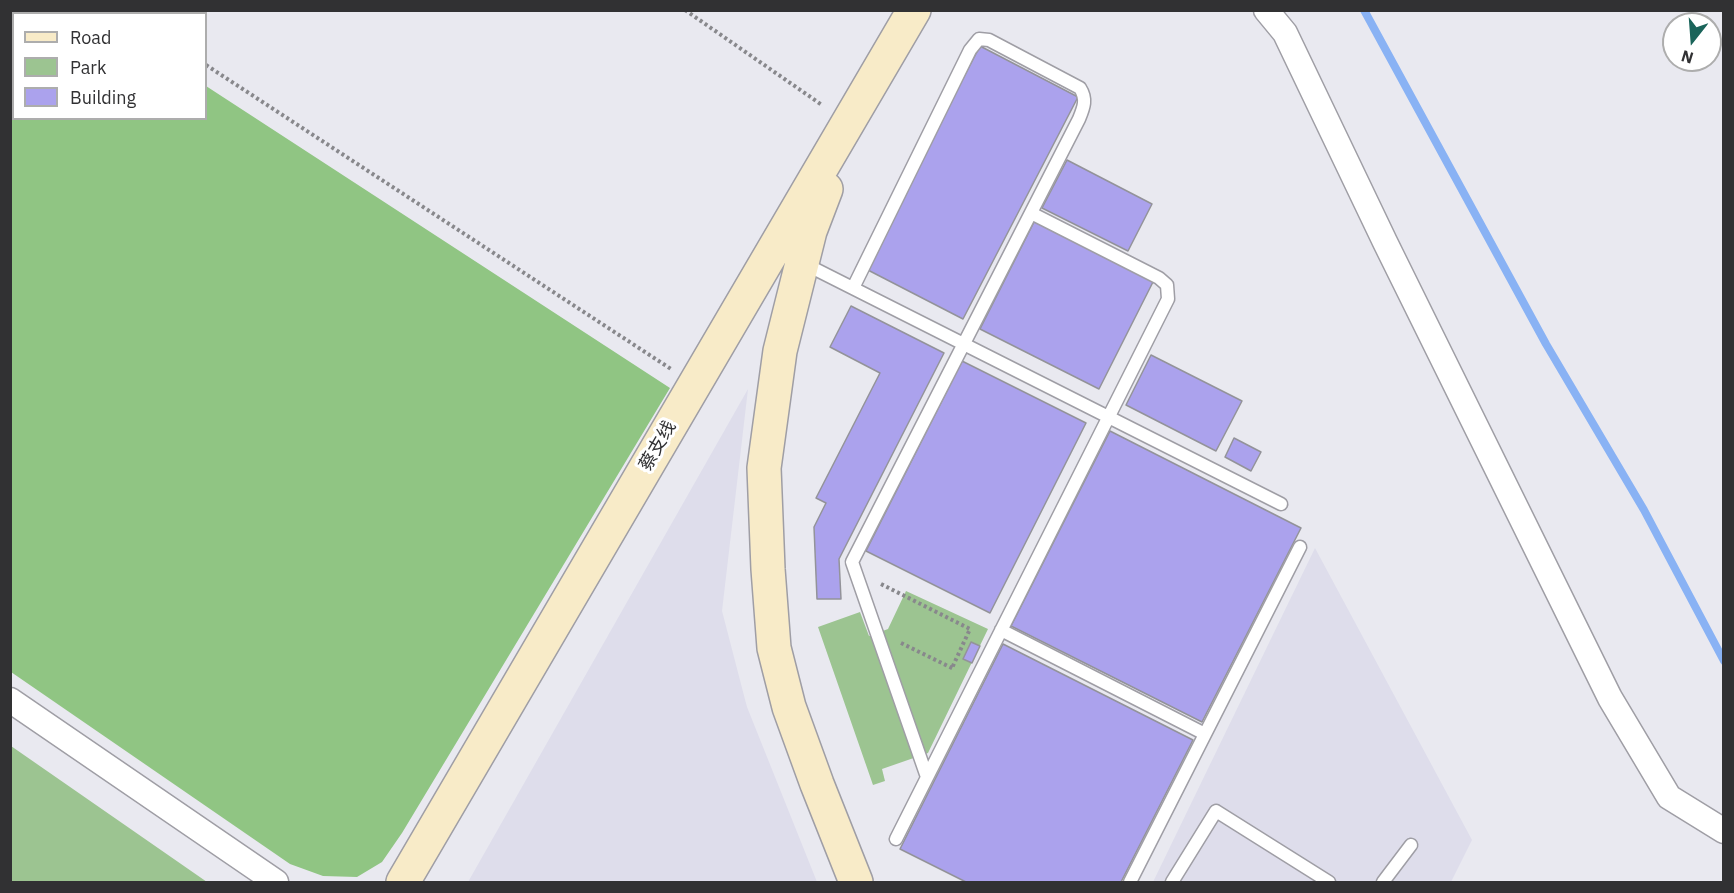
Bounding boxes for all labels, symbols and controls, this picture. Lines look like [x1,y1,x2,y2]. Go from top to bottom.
legend [12,12,207,120]
north arrow [1662,12,1722,72]
text: Road [70,26,111,49]
text: N [1679,46,1696,69]
text: Park [70,56,106,79]
text: Building [70,86,136,109]
street label: 蔡支线 [635,417,681,475]

